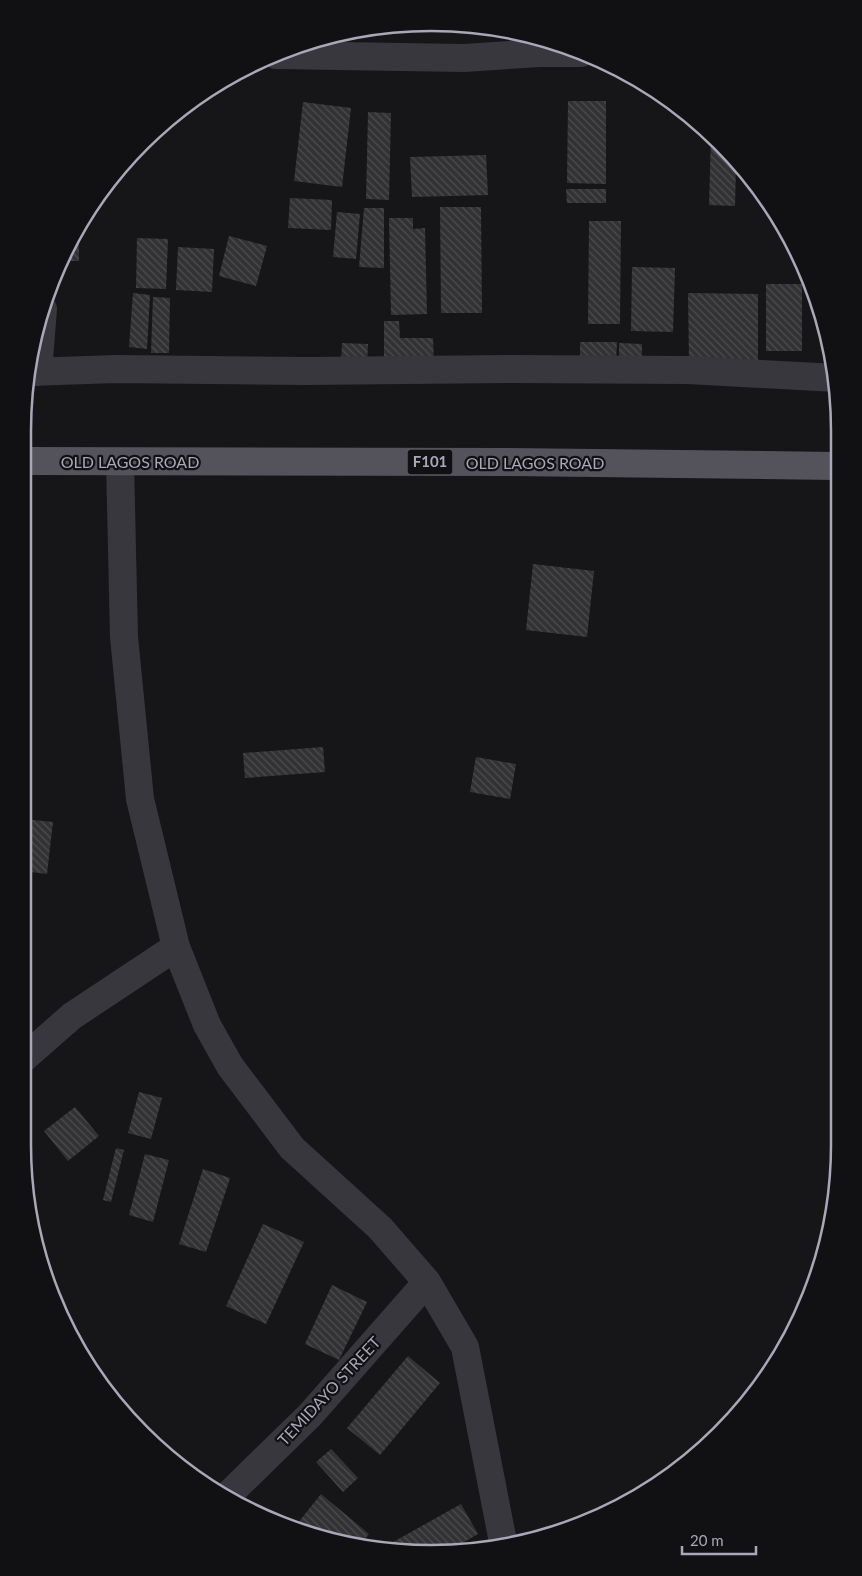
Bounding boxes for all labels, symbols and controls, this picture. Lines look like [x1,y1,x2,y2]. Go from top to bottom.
road number: F101 [408,450,452,474]
street label: OLD LAGOS ROAD [61,452,199,471]
street label: OLD LAGOS ROAD [466,453,604,472]
street label: TEMIDAYO STREET [273,1332,384,1449]
scale bar [682,1524,756,1556]
text: 20 m [690,1531,724,1549]

